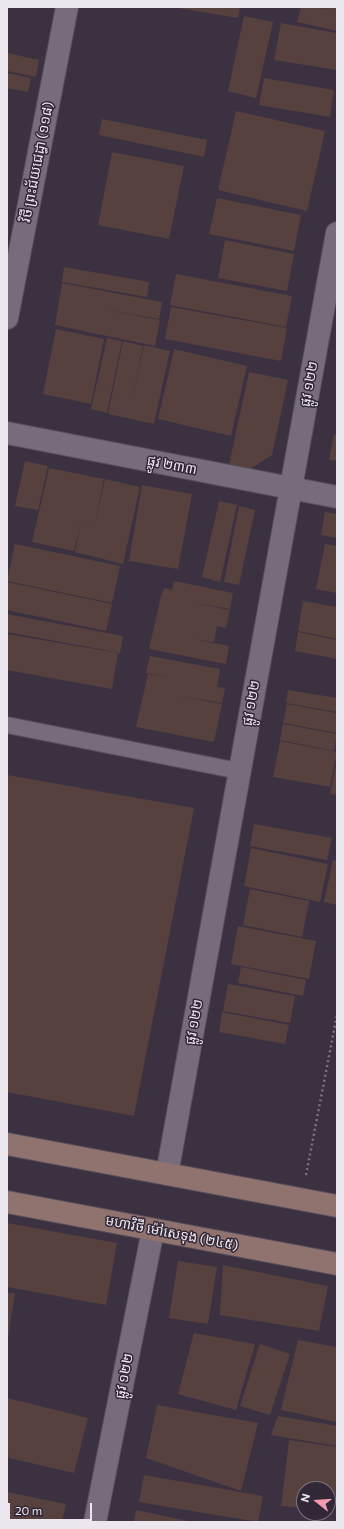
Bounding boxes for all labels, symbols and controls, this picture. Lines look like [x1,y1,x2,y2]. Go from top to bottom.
street label: វិថី ព្រះជ័យជេដ្ធា (១១៨) [17,100,57,224]
street label: ផ្លូវ ១២២ [297,360,321,408]
street label: ផ្លូវ ២៣៣ [145,452,199,478]
street label: ផ្លូវ ១២២ [239,679,263,727]
street label: ផ្លូវ ១២២ [182,998,206,1046]
street label: មហាវិថី ម៉ៅសេទុង (២៤៥) [104,1212,240,1254]
street label: ផ្លូវ ១២២ [111,1352,137,1400]
north arrow [296,1481,336,1521]
text: N [298,1492,312,1503]
scale bar [10,1495,94,1521]
text: 20 m [15,1503,42,1517]

